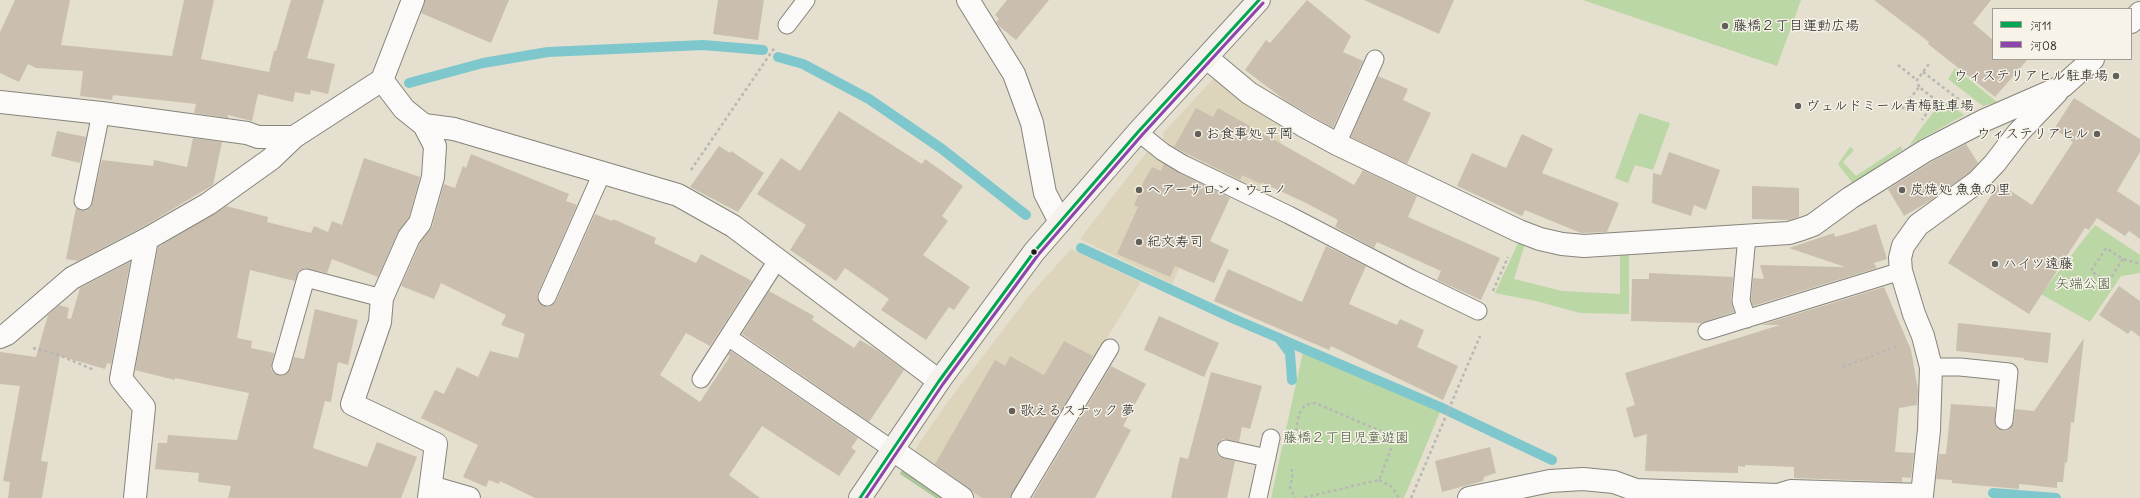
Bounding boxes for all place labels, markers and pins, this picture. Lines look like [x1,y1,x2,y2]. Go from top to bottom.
place label: 藤橋２丁目運動広場 [1733,18,1859,34]
marker: 藤橋２丁目運動広場 [1720,21,1730,31]
place label: ウィステリアヒル駐車場 [1954,68,2108,84]
marker: ウィステリアヒル駐車場 [2111,71,2121,81]
place label: ヴェルドミール青梅駐車場 [1806,98,1974,114]
marker: ヴェルドミール青梅駐車場 [1793,101,1803,111]
place label: お食事処 平岡 [1206,126,1293,142]
place label: ウィステリアヒル [1977,126,2089,142]
marker: お食事処 平岡 [1193,129,1203,139]
marker: ウィステリアヒル [2092,129,2102,139]
place label: ヘアーサロン・ウエノ [1147,182,1286,198]
place label: 炭焼処 魚魚の里 [1910,182,2011,198]
marker: ヘアーサロン・ウエノ [1134,185,1144,195]
marker: 炭焼処 魚魚の里 [1897,185,1907,195]
place label: 紀文寿司 [1147,234,1203,250]
marker: 紀文寿司 [1134,237,1144,247]
unlabelled marker [1029,247,1039,257]
place label: ハイツ遠藤 [2003,256,2073,272]
marker: ハイツ遠藤 [1990,259,2000,269]
place label: 歌えるスナック 夢 [1020,403,1135,419]
marker: 歌えるスナック 夢 [1007,406,1017,416]

